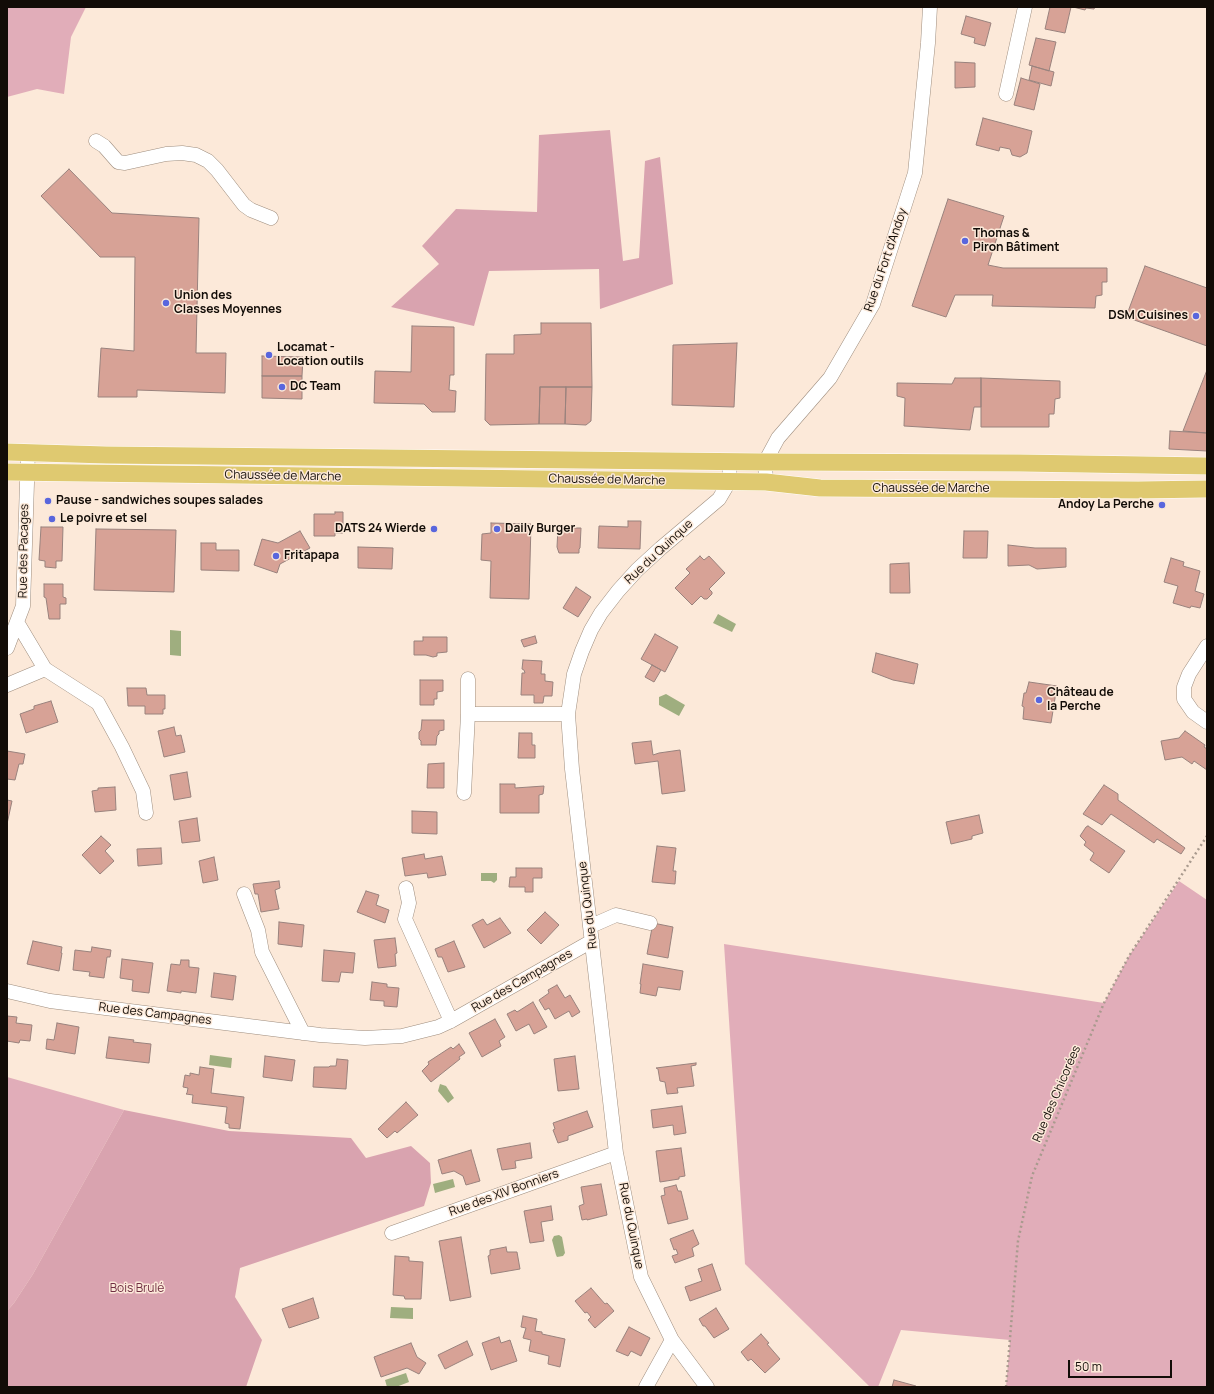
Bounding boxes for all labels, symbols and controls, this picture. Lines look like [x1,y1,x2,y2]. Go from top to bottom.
street label: Rue du Fort d'Andoy [862,206,910,314]
place label: Thomas & Piron Bâtiment [973,227,1059,255]
marker: Thomas & Piron Bâtiment [960,236,970,246]
place label: Union des Classes Moyennes [174,289,282,317]
marker: Union des Classes Moyennes [161,298,171,308]
place label: DSM Cuisines [1108,309,1188,323]
marker: DSM Cuisines [1191,311,1201,321]
place label: Locamat - Location outils [277,341,364,369]
marker: Locamat - Location outils [264,350,274,360]
place label: DC Team [290,380,341,394]
marker: DC Team [277,382,287,392]
street label: Chaussée de Marche [224,468,342,484]
street label: Chaussée de Marche [548,472,666,488]
street label: Chaussée de Marche [873,482,989,496]
place label: Pause - sandwiches soupes salades [56,494,263,508]
marker: Pause - sandwiches soupes salades [43,496,53,506]
place label: Andoy La Perche [1058,498,1154,512]
marker: Andoy La Perche [1157,500,1167,510]
street label: Rue des Pacages [16,504,32,598]
place label: Le poivre et sel [60,512,147,526]
marker: Le poivre et sel [47,514,57,524]
street label: Rue du Quinque [622,517,696,587]
place label: DATS 24 Wierde [335,522,426,536]
place label: Daily Burger [505,522,575,536]
marker: DATS 24 Wierde [429,524,439,534]
marker: Daily Burger [492,524,502,534]
place label: Fritapapa [284,549,339,563]
marker: Fritapapa [271,551,281,561]
place label: Château de la Perche [1047,686,1114,714]
marker: Château de la Perche [1034,695,1044,705]
street label: Rue du Quinque [576,861,600,949]
street label: Rue des Campagnes [469,946,575,1016]
street label: Rue des Campagnes [98,1000,212,1028]
street label: Rue des Chicorées [1030,1043,1084,1145]
street label: Rue des XIV Bonniers [447,1166,561,1220]
street label: Rue du Quinque [616,1182,646,1270]
park label: Bois Brulé [110,1282,164,1296]
scale bar [1070,1352,1174,1378]
text: 50 m [1075,1358,1102,1375]

